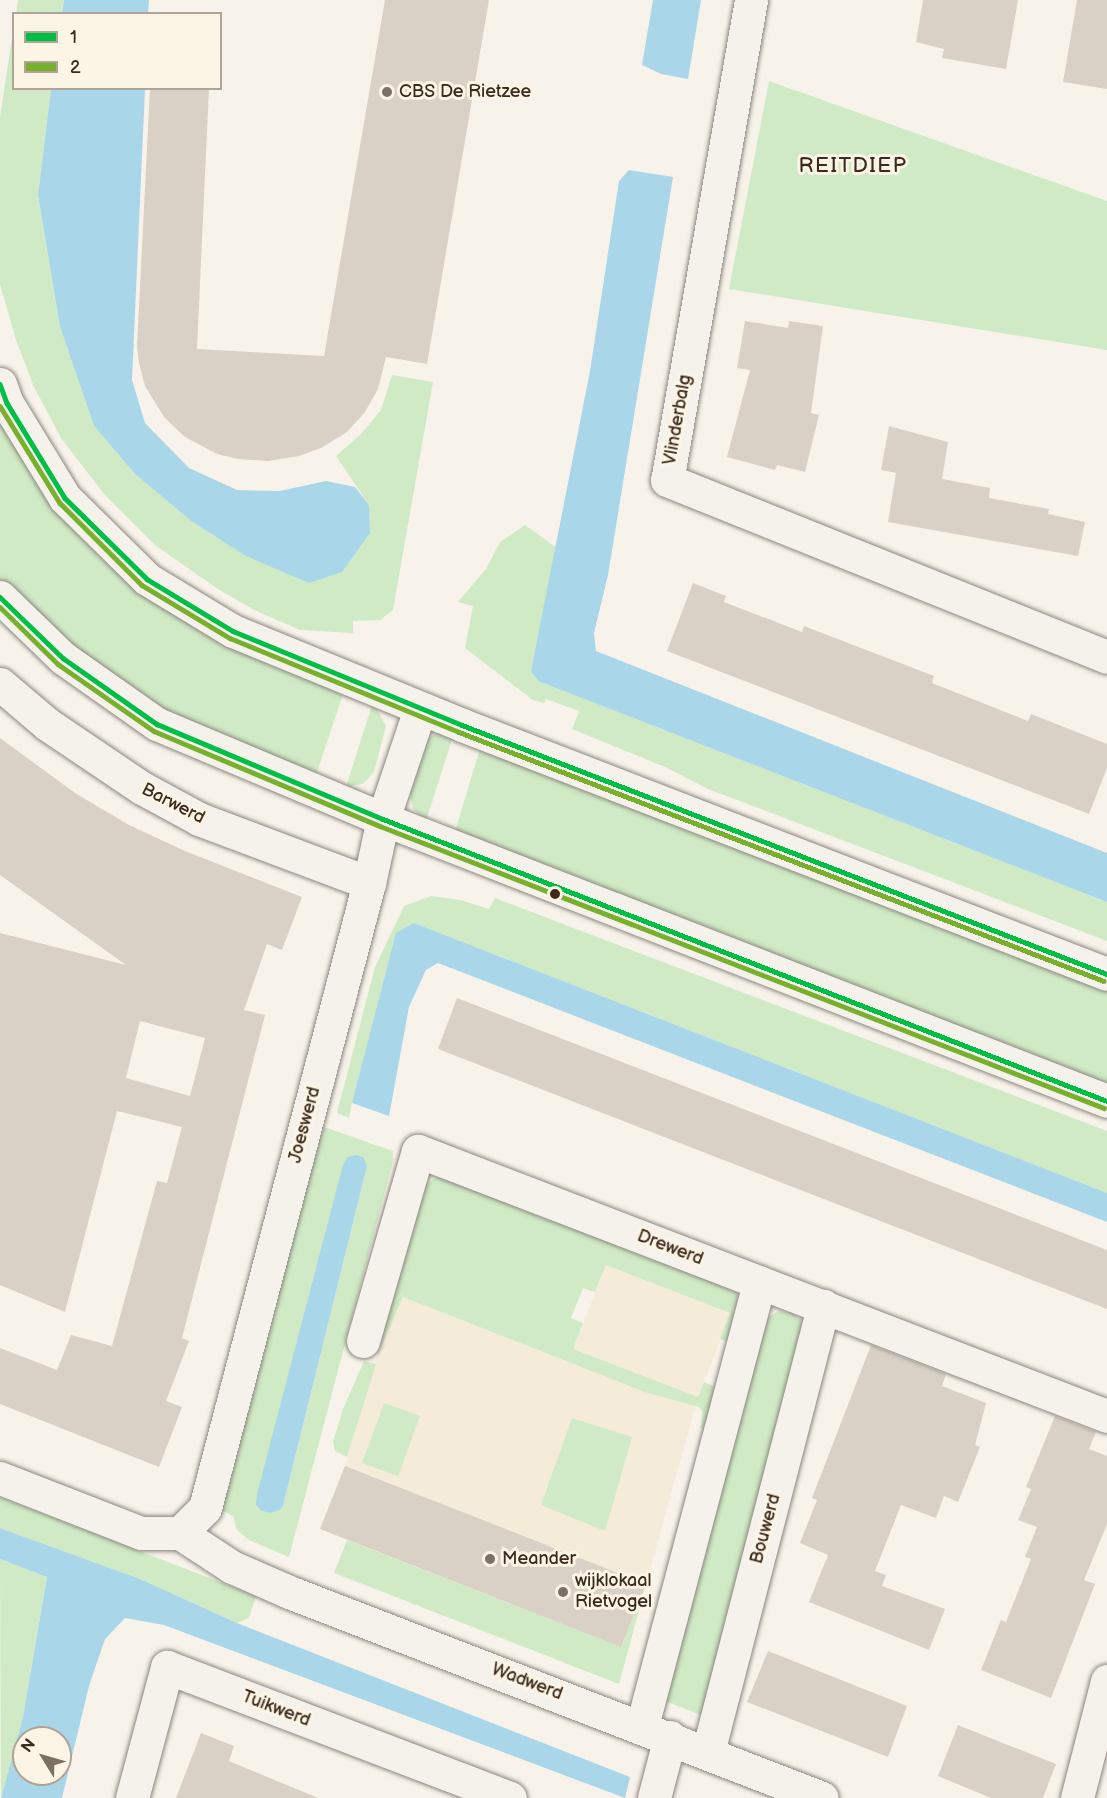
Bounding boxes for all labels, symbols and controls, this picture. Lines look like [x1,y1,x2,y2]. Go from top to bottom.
legend [12,12,222,90]
text: 1 [70,27,77,48]
text: 2 [70,57,81,78]
place label: CBS De Rietzee [399,81,531,103]
marker: CBS De Rietzee [380,85,394,99]
district label: REITDIEP [799,153,907,179]
street label: Vlinderbalg [659,373,697,467]
street label: Barwerd [138,779,208,829]
unlabelled marker [549,888,561,900]
street label: Joeswerd [284,1085,326,1165]
street label: Drewerd [634,1226,706,1270]
street label: Bouwerd [746,1492,786,1566]
place label: Meander [502,1548,576,1570]
marker: Meander [483,1552,497,1566]
place label: wijklokaal Rietvogel [575,1571,652,1614]
marker: wijklokaal Rietvogel [556,1585,570,1599]
street label: Wadwerd [488,1659,566,1705]
street label: Tuikwerd [239,1686,313,1732]
north arrow [12,1726,72,1786]
text: N [18,1736,40,1757]

